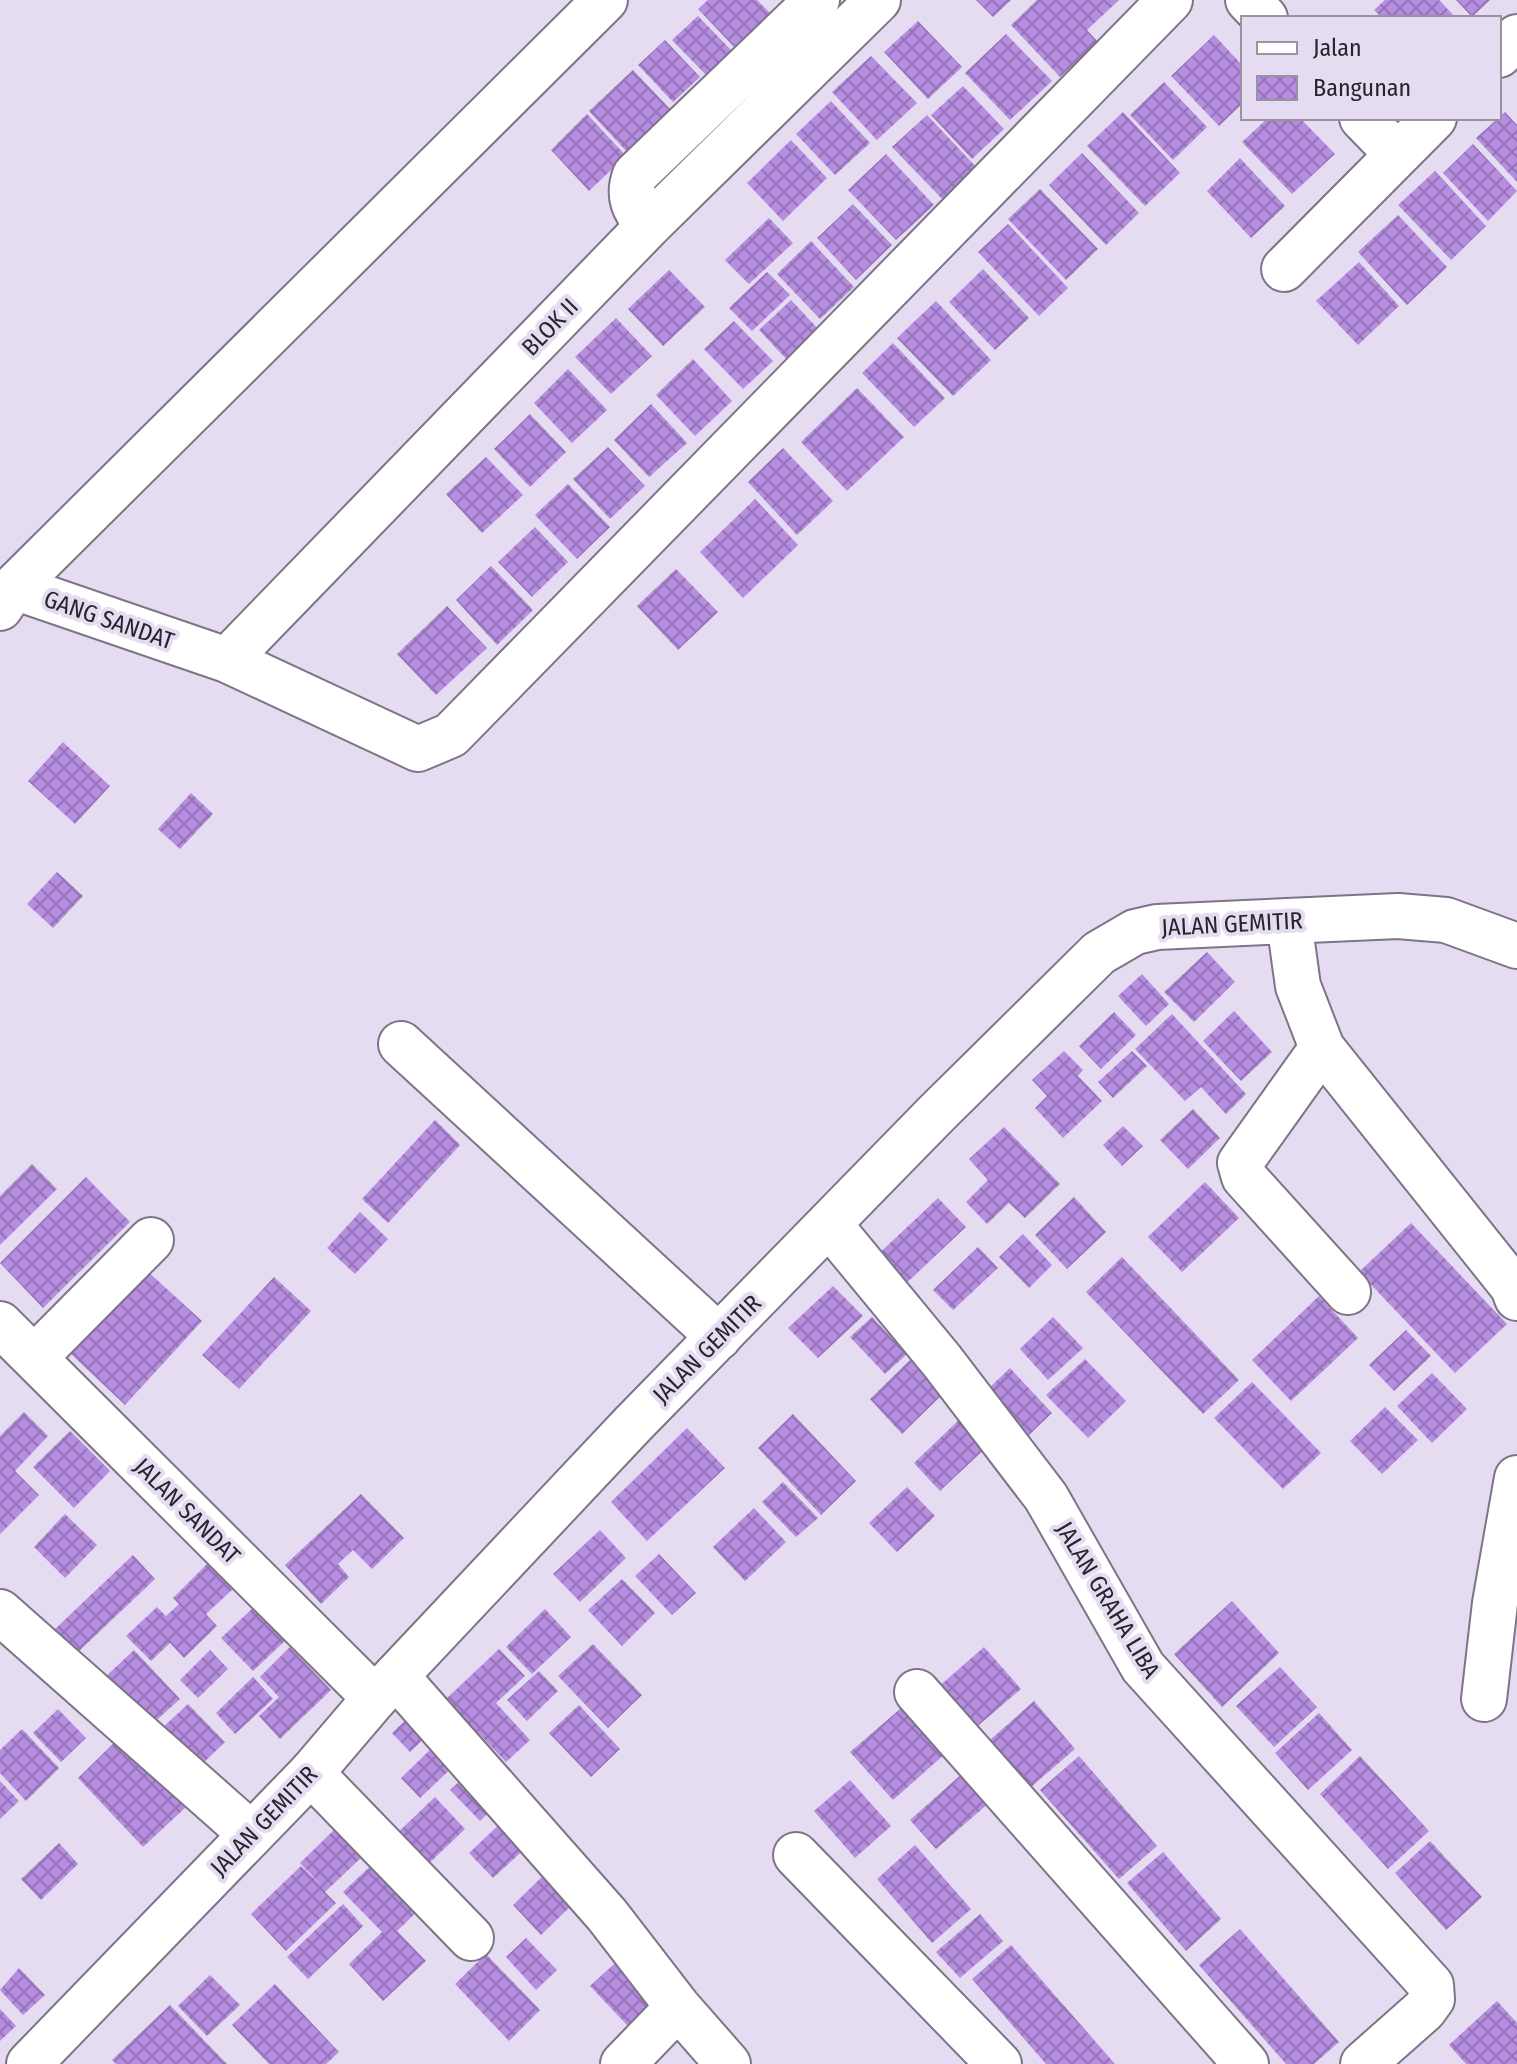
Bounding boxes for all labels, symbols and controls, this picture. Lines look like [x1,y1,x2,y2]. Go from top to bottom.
legend [1241,16,1501,120]
text: Jalan [1313,34,1362,62]
text: Bangunan [1313,74,1411,102]
street label: BLOK II [516,293,584,361]
street label: GANG SANDAT [40,585,178,655]
street label: JALAN GEMITIR [1161,906,1303,942]
street label: JALAN GEMITIR [647,1289,767,1409]
street label: JALAN SANDAT [128,1452,246,1570]
street label: JALAN GRAHA LIBA [1050,1517,1166,1684]
street label: JALAN GEMITIR [205,1760,323,1882]

